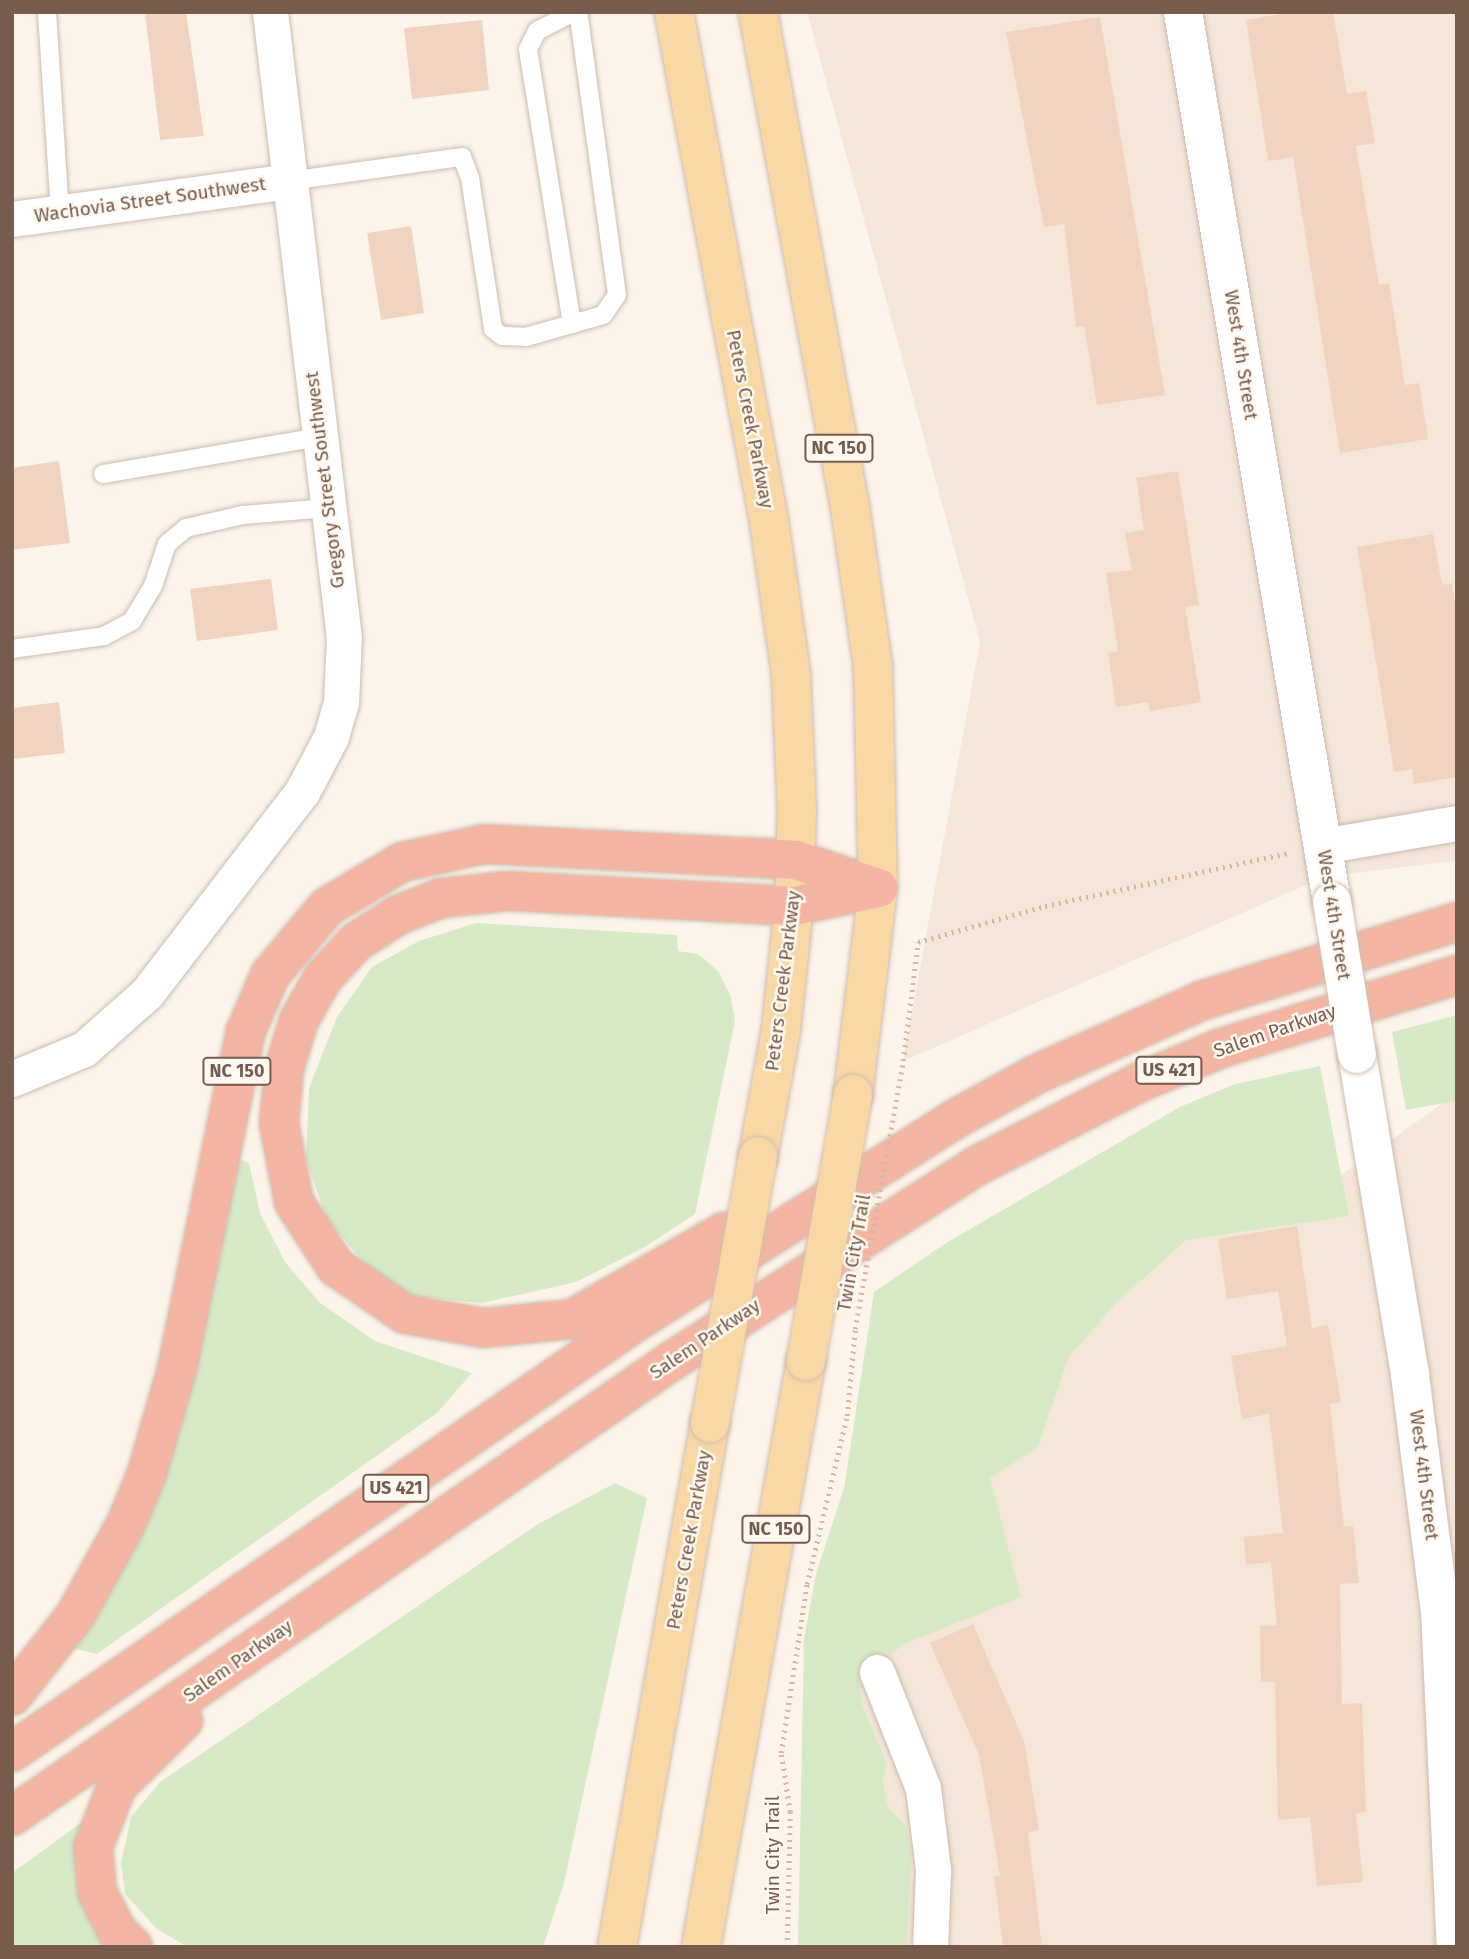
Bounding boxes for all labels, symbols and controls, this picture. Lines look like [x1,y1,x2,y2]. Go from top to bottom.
street label: Wachovia Street Southwest [33,172,267,228]
street label: West 4th Street [1219,288,1263,422]
street label: Peters Creek Parkway [721,328,779,510]
street label: Gregory Street Southwest [300,370,350,590]
road number: NC 150 [804,434,874,462]
street label: West 4th Street [1312,848,1356,982]
street label: Peters Creek Parkway [761,890,805,1072]
street label: Salem Parkway [1211,999,1339,1063]
road number: NC 150 [202,1056,272,1086]
road number: US 421 [1134,1056,1204,1084]
street label: Twin City Trail [832,1193,876,1313]
street label: Salem Parkway [646,1294,764,1384]
street label: West 4th Street [1405,1408,1443,1542]
street label: Peters Creek Parkway [662,1449,716,1631]
road number: US 421 [361,1474,431,1503]
road number: NC 150 [741,1514,811,1544]
street label: Salem Parkway [179,1615,297,1707]
street label: Twin City Trail [762,1796,784,1914]

